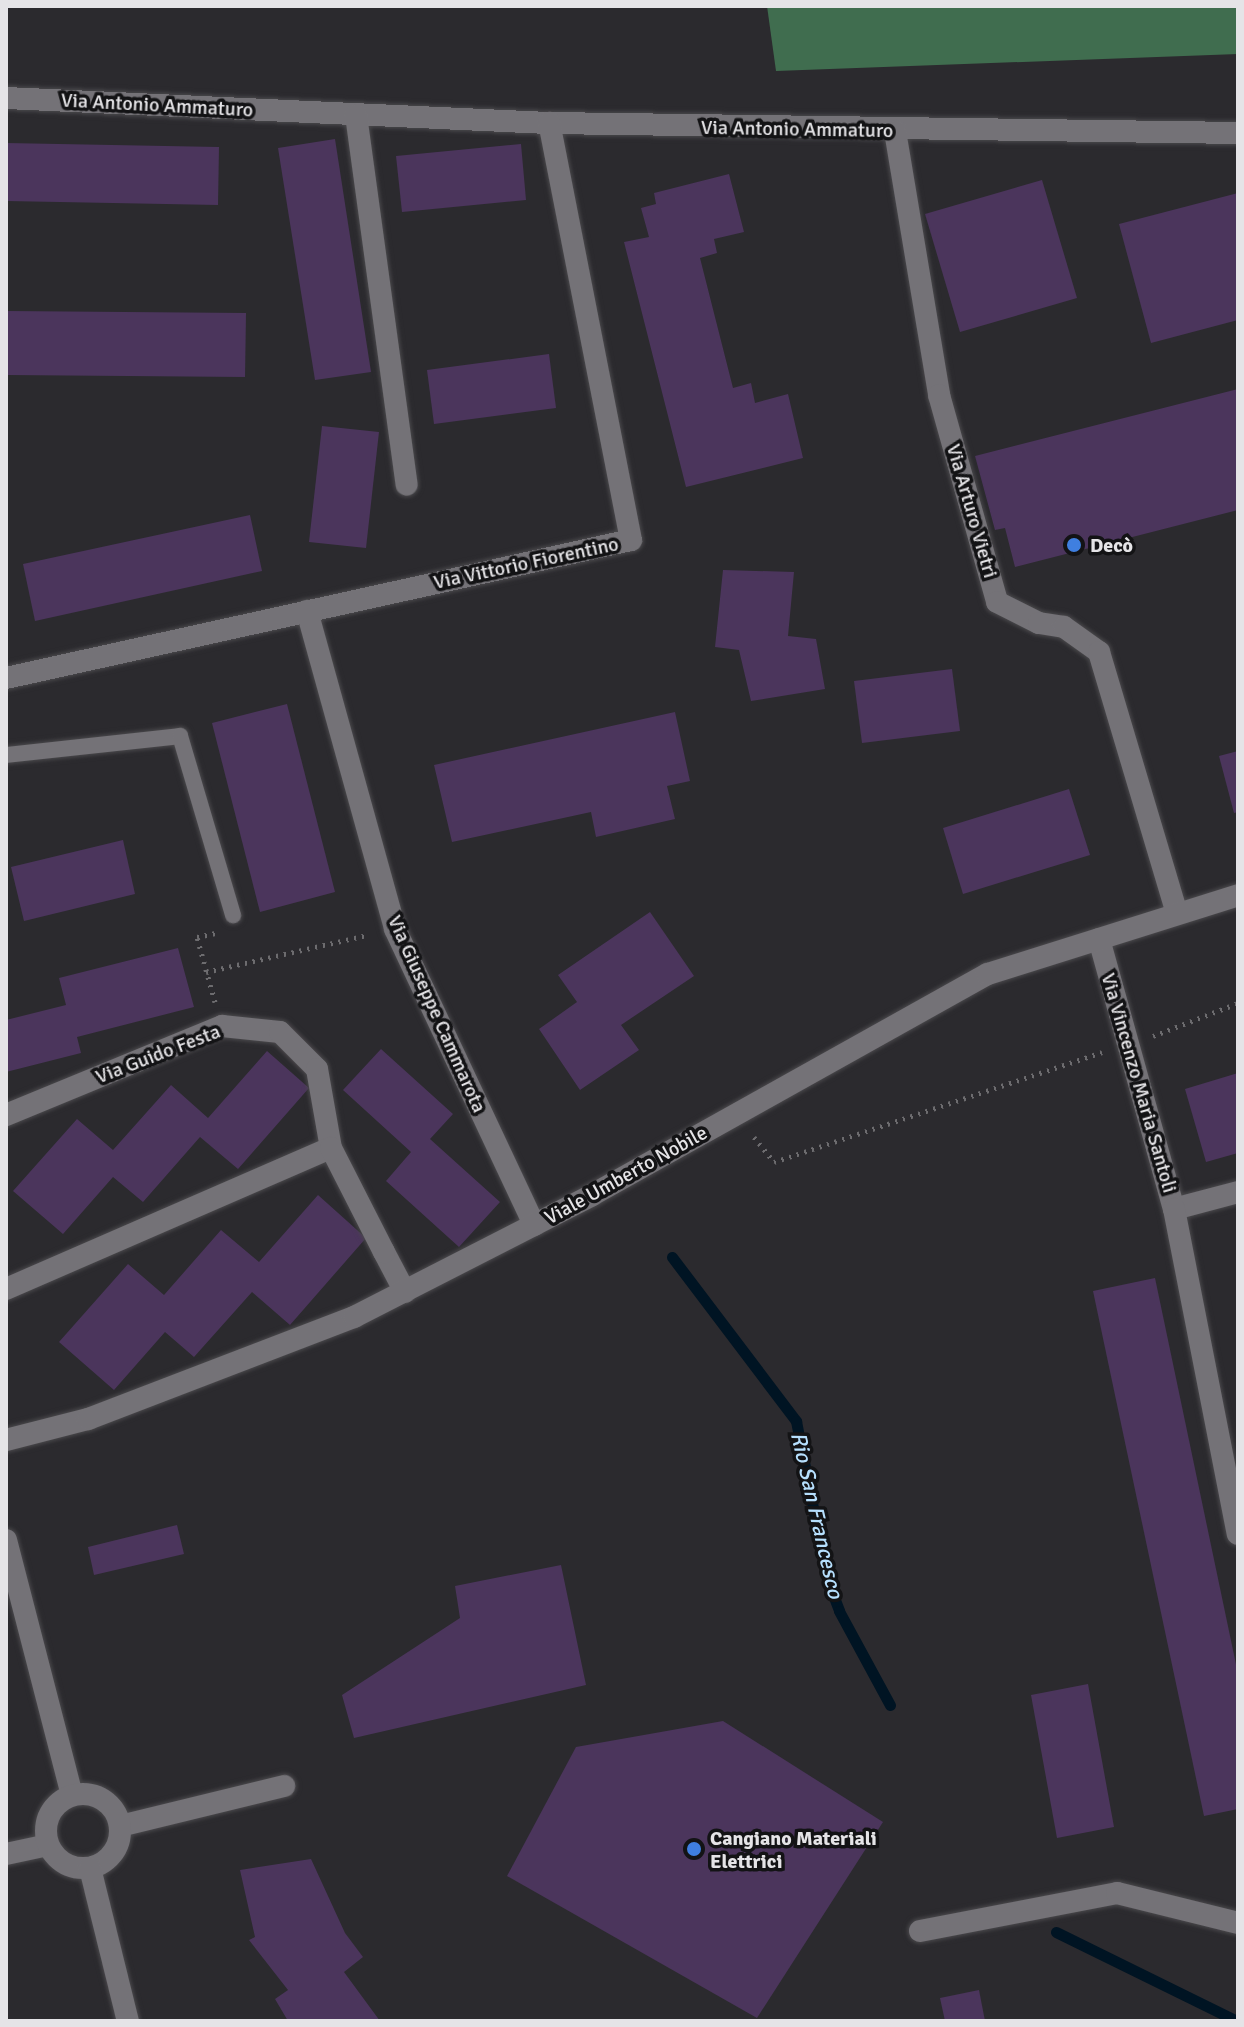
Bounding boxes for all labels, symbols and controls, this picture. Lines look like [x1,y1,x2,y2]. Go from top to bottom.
street label: Via Antonio Ammaturo [60,88,254,122]
street label: Via Antonio Ammaturo [701,115,893,143]
street label: Via Arturo Vietri [941,441,1003,581]
street label: Via Vittorio Fiorentino [431,532,621,594]
place label: Decò [1090,533,1133,557]
marker: Decò [1065,536,1083,554]
street label: Via Giuseppe Cammarota [383,912,491,1116]
street label: Via Vincenzo Maria Santoli [1096,970,1182,1196]
street label: Via Guido Festa [92,1019,224,1089]
street label: Viale Umberto Nobile [541,1120,711,1230]
water label: Rio San Francesco [785,1429,849,1601]
place label: Cangiano Materiali Elettrici [710,1826,877,1873]
marker: Cangiano Materiali Elettrici [685,1840,703,1858]

